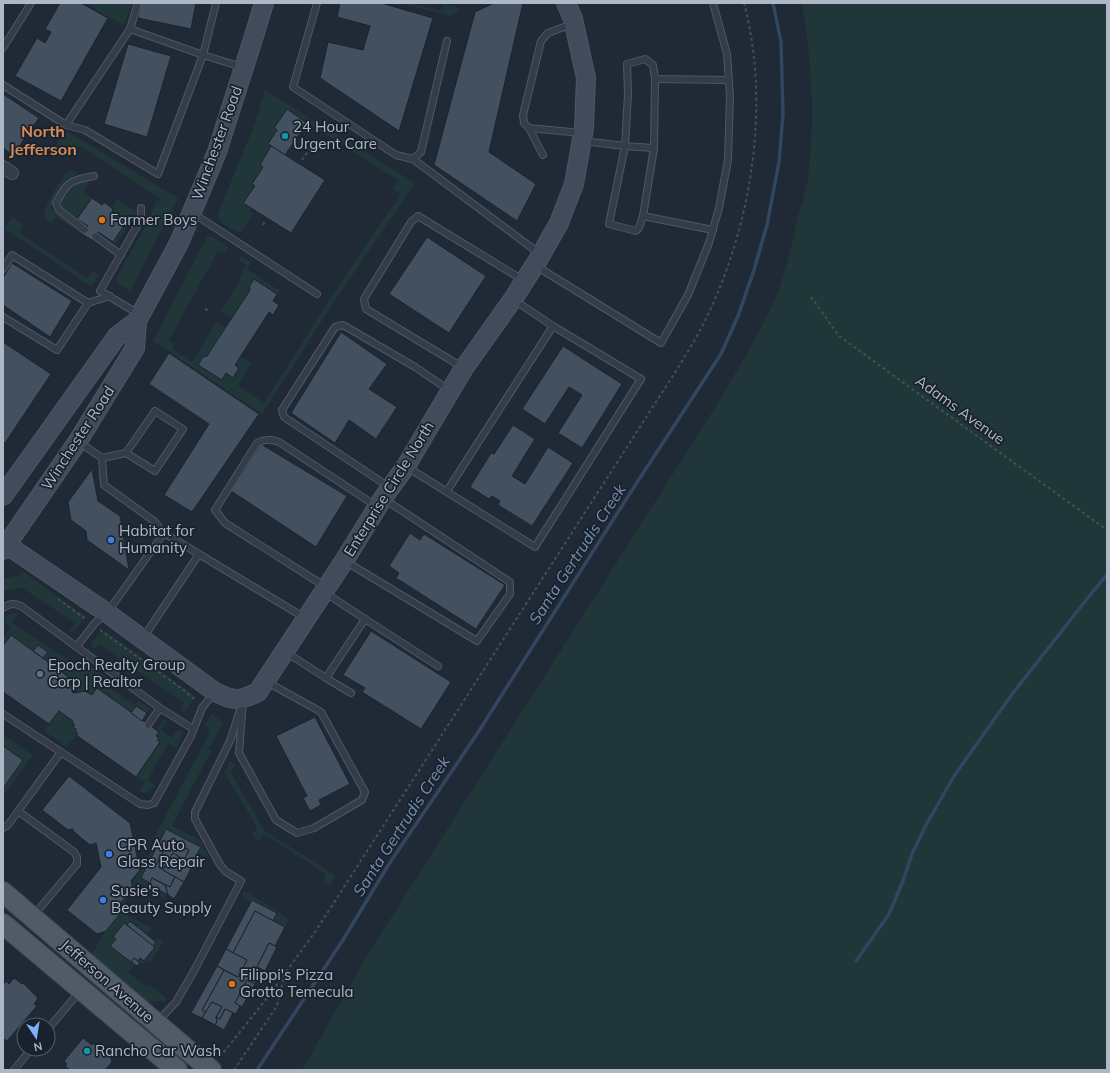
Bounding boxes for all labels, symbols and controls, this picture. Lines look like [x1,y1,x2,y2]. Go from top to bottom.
street label: Winchester Road [187,83,246,203]
place label: 24 Hour Urgent Care [293,117,377,153]
district label: North Jefferson [9,121,77,159]
marker: 24 Hour Urgent Care [280,131,290,141]
place label: Farmer Boys [110,210,197,229]
marker: Farmer Boys [97,215,107,225]
street label: Adams Avenue [912,371,1009,448]
street label: Winchester Road [37,382,118,493]
street label: Enterprise Circle North [339,418,438,560]
water label: Santa Gertrudis Creek [524,479,630,628]
place label: Habitat for Humanity [119,521,195,557]
marker: Habitat for Humanity [106,535,116,545]
place label: Epoch Realty Group Corp | Realtor [48,655,185,691]
marker: Epoch Realty Group Corp | Realtor [35,669,45,679]
water label: Santa Gertrudis Creek [348,751,454,900]
place label: CPR Auto Glass Repair [117,835,205,871]
marker: CPR Auto Glass Repair [104,849,114,859]
place label: Susie's Beauty Supply [111,881,212,917]
marker: Susie's Beauty Supply [98,895,108,905]
street label: Jefferson Avenue [57,935,158,1026]
place label: Filippi's Pizza Grotto Temecula [240,965,354,1001]
marker: Filippi's Pizza Grotto Temecula [227,979,237,989]
north arrow [16,1017,56,1057]
text: N [33,1039,44,1054]
place label: Rancho Car Wash [95,1041,221,1060]
marker: Rancho Car Wash [82,1046,92,1056]

